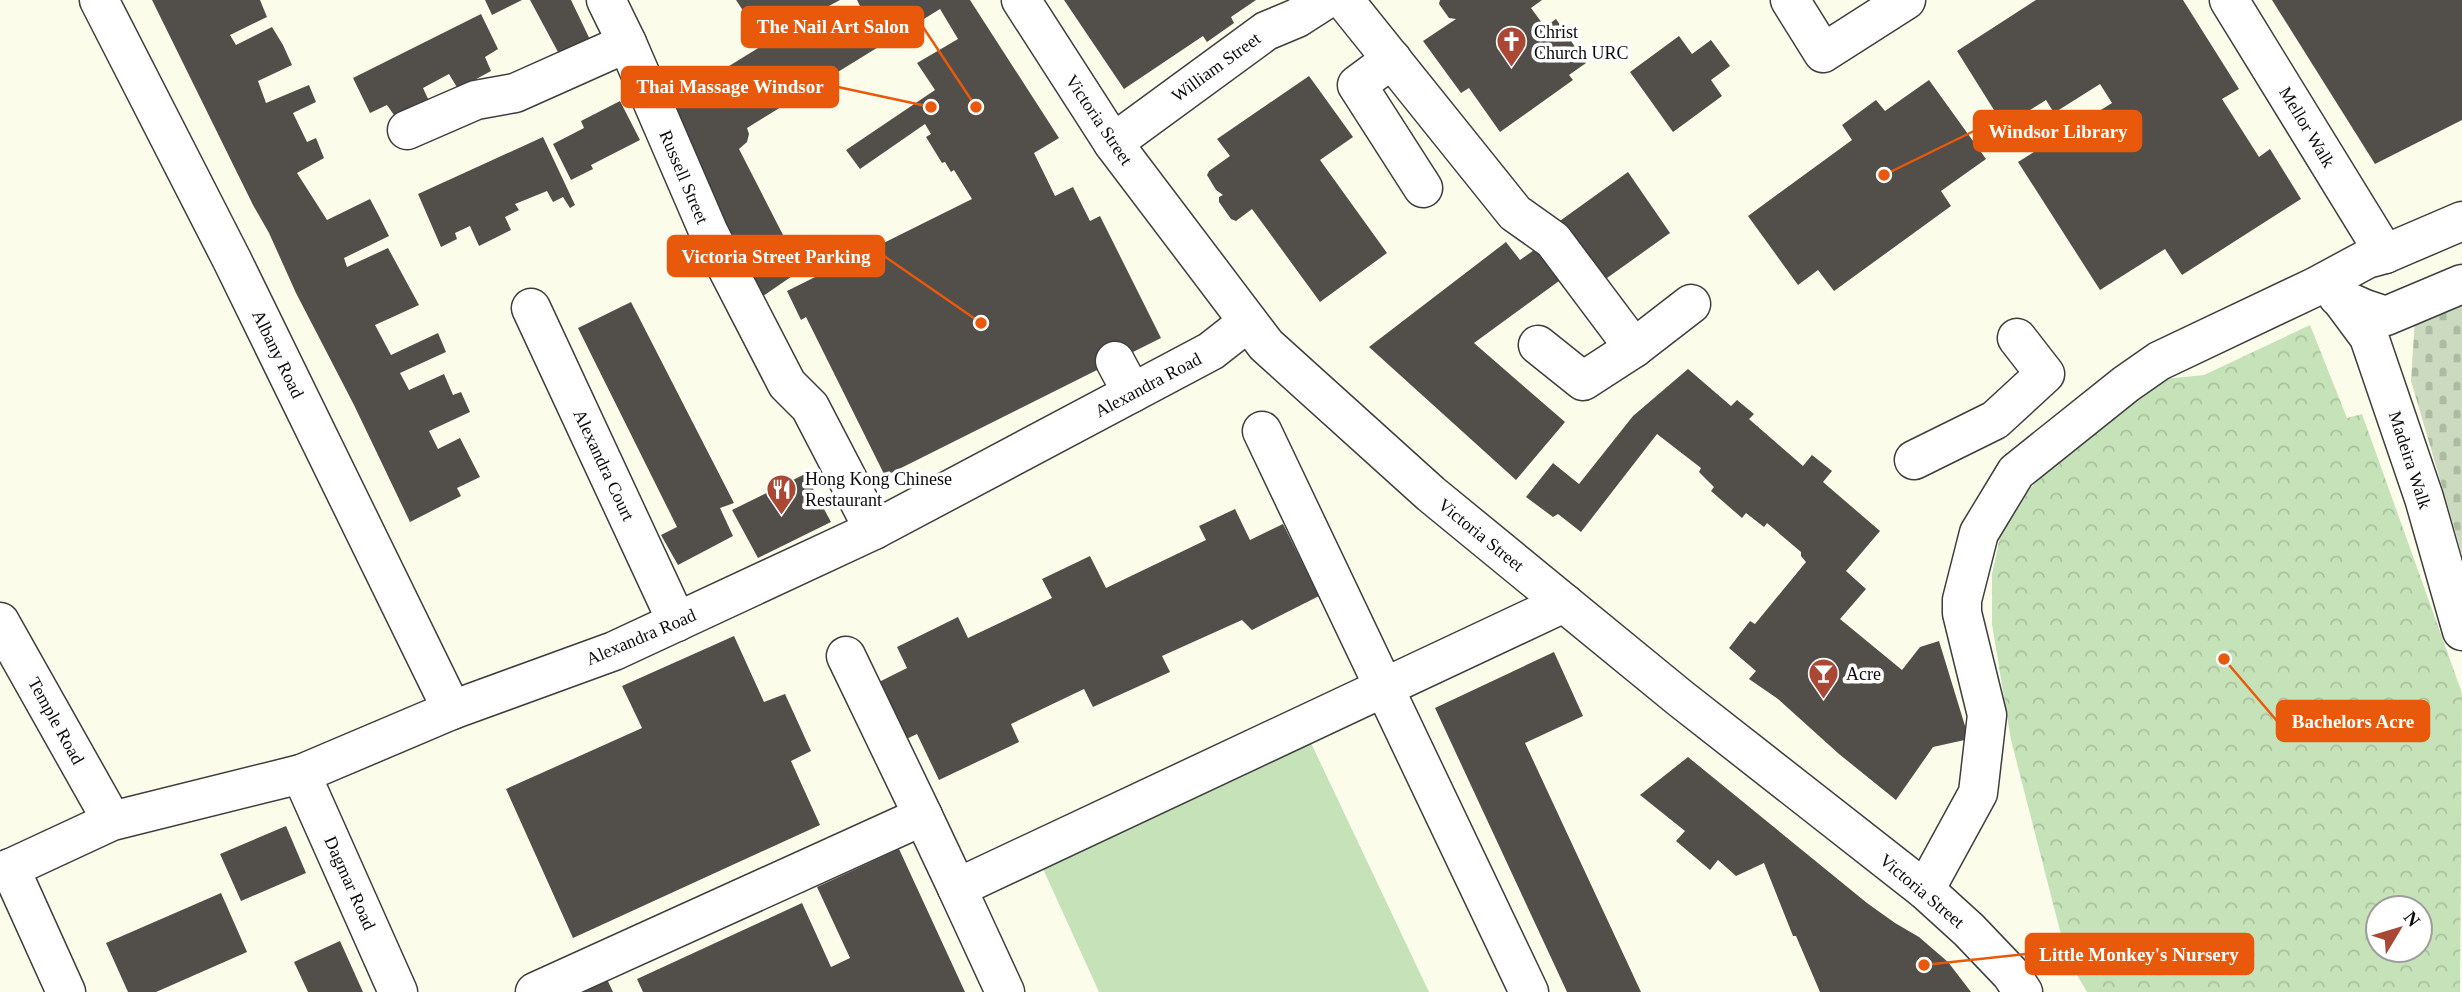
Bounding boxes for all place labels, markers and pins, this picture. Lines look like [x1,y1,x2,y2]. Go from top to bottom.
callout: The Nail Art Salon [742,7,923,47]
place label: Christ Church URC [1534,22,1629,63]
church icon: Christ Church URC [1494,25,1528,69]
callout: Thai Massage Windsor [622,67,838,107]
callout: Windsor Library [1974,111,2141,151]
callout: Victoria Street Parking [668,236,884,276]
place label: Hong Kong Chinese Restaurant [805,469,952,510]
restaurant icon: Hong Kong Chinese Restaurant [765,472,799,516]
bar icon: Acre [1806,657,1840,701]
place label: Acre [1846,664,1881,684]
callout: Bachelors Acre [2277,701,2429,741]
callout: Little Monkey's Nursery [2026,934,2253,974]

